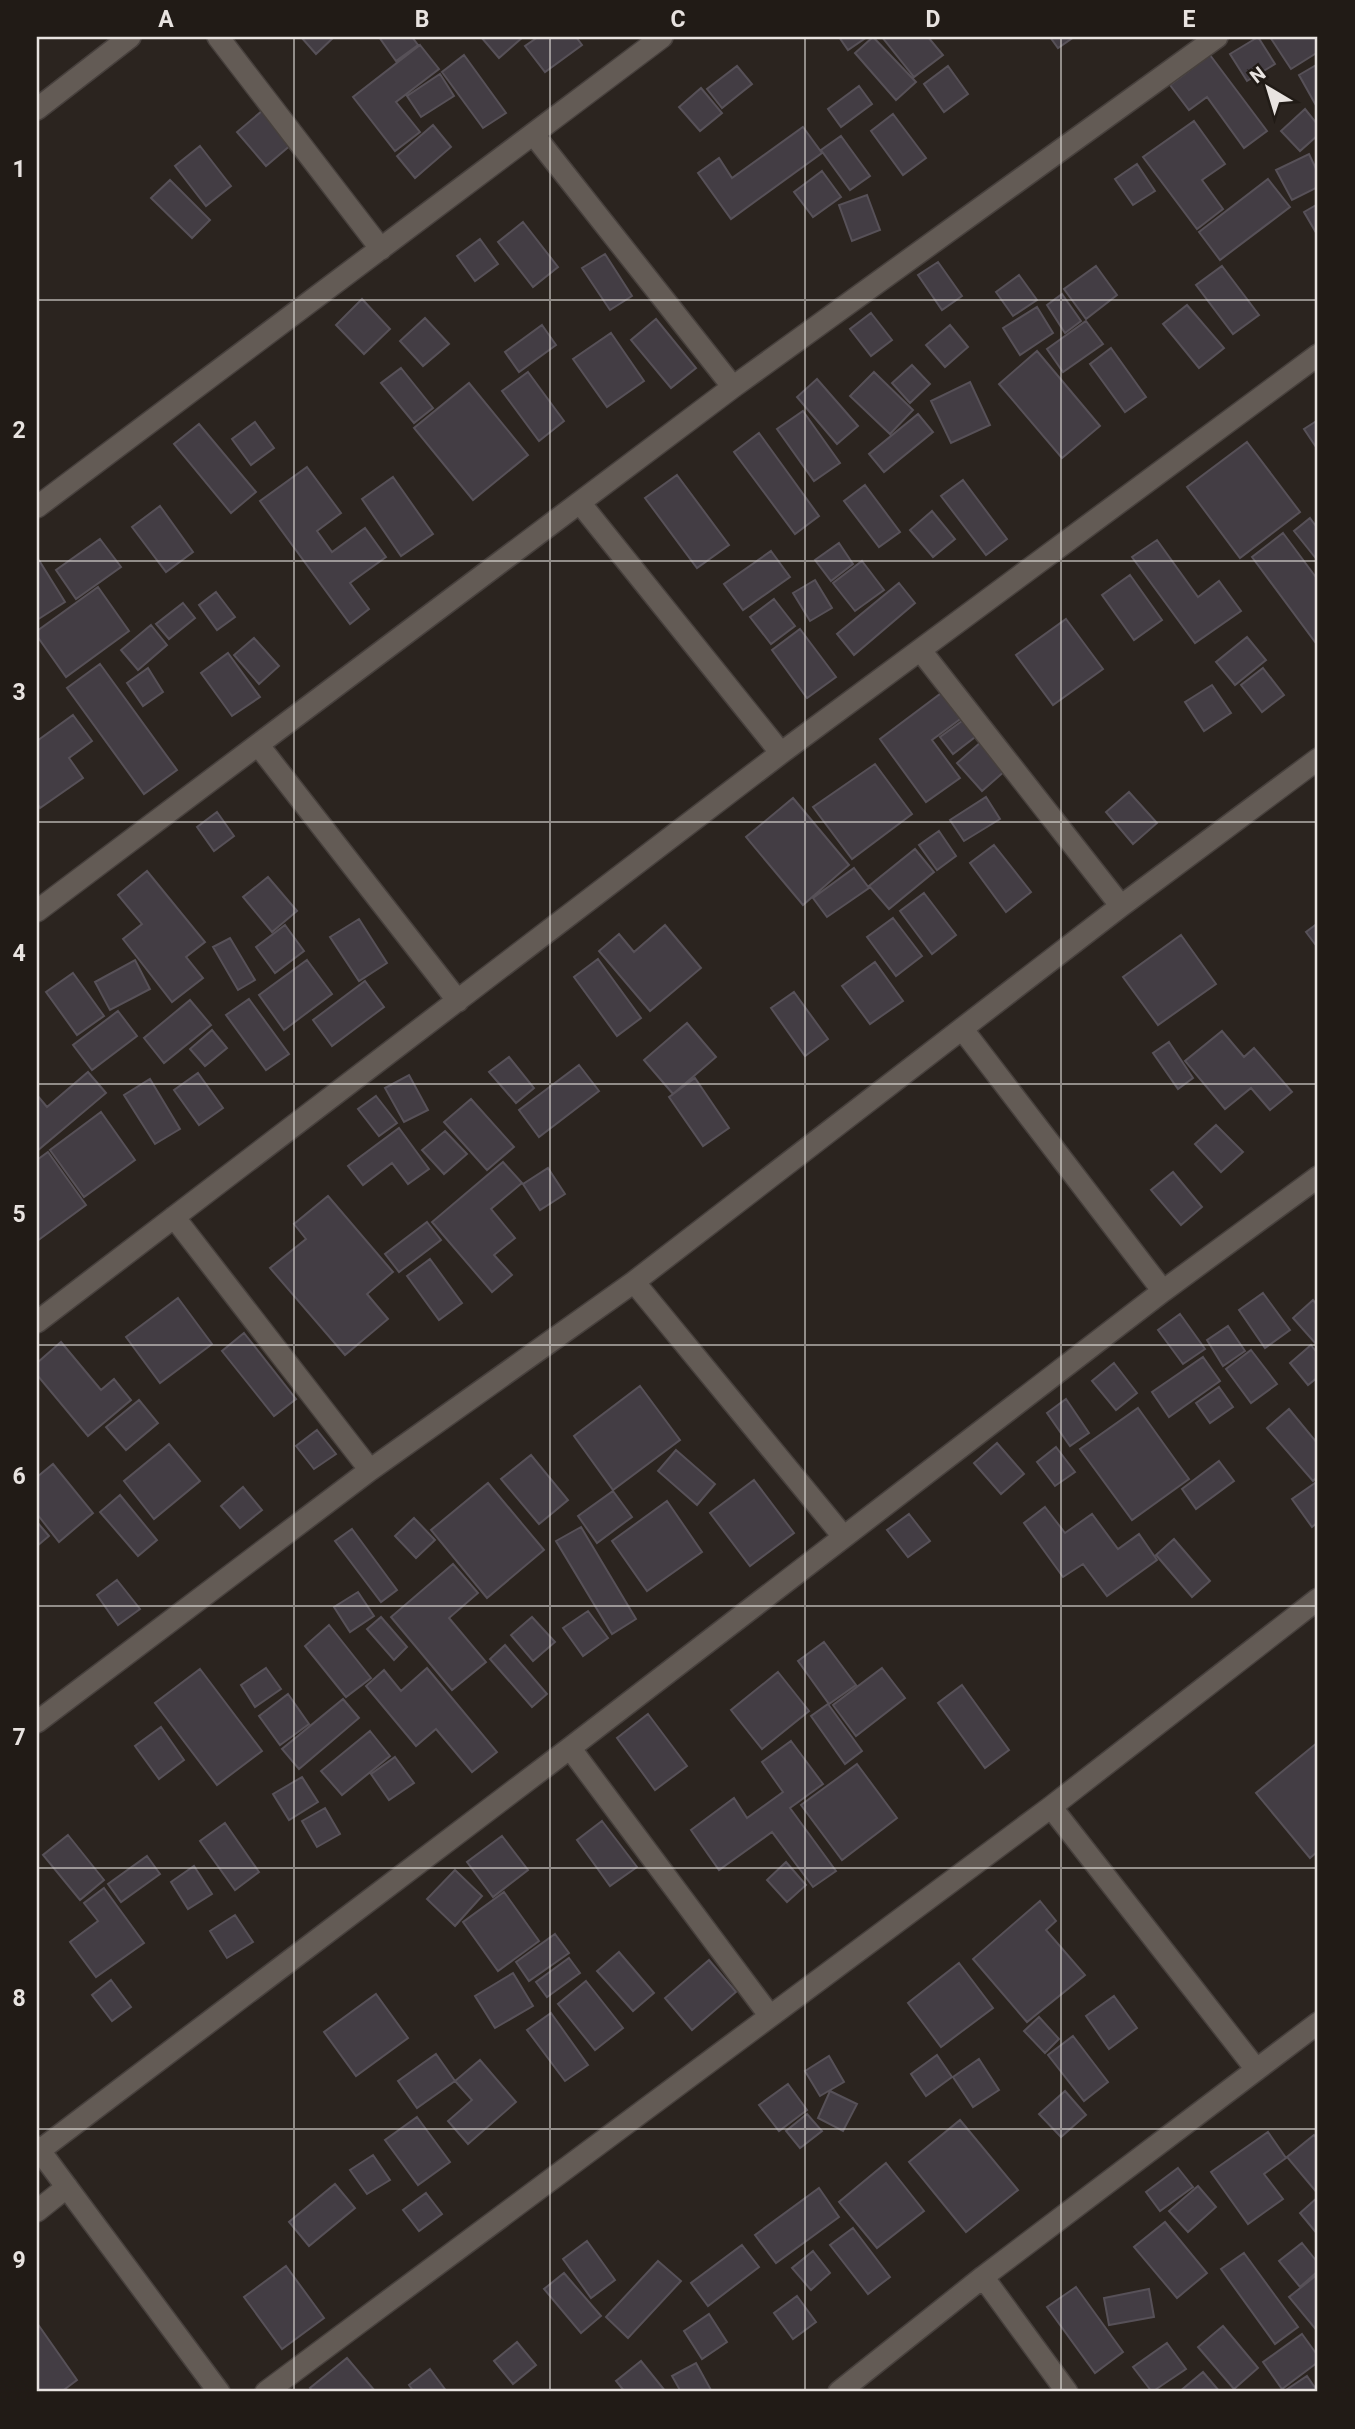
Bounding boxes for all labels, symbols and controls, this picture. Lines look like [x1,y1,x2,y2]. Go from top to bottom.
text: A [158,6,174,33]
text: B [415,6,429,33]
text: C [670,6,686,33]
text: D [926,6,940,33]
text: E [1183,6,1196,33]
north arrow [1232,52,1302,122]
text: N [1245,62,1270,88]
text: 1 [12,156,26,183]
text: 2 [12,417,26,444]
text: 3 [12,679,26,706]
text: 4 [12,940,26,967]
text: 5 [12,1201,26,1228]
text: 6 [12,1463,26,1490]
text: 7 [12,1724,26,1751]
text: 8 [12,1985,26,2012]
text: 9 [12,2247,26,2274]

